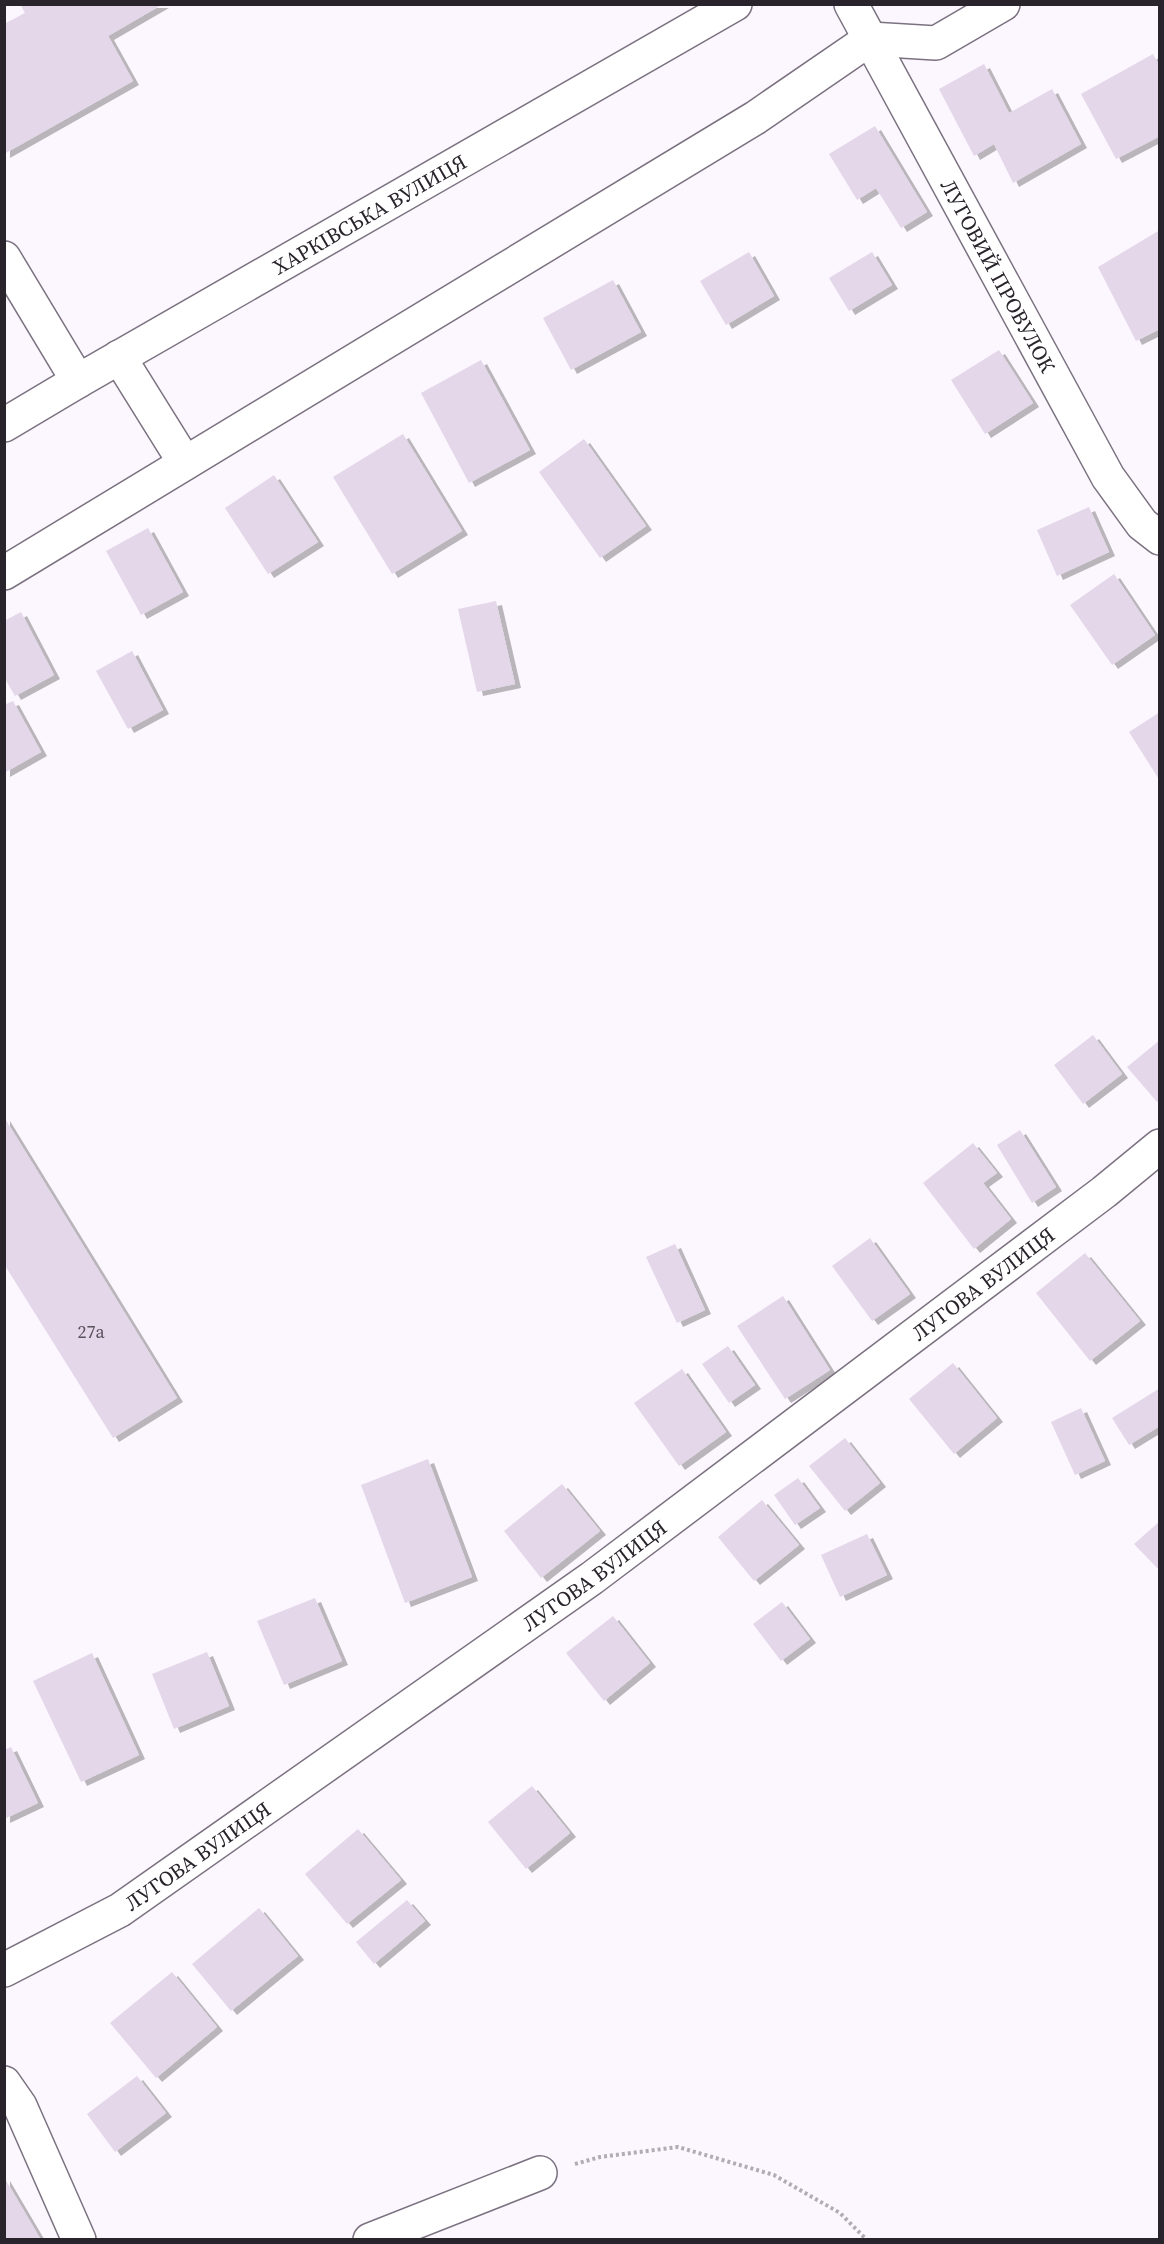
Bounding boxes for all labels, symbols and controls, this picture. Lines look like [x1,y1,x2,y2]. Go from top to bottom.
street label: ХАРКІВСЬКА ВУЛИЦЯ [267,147,472,281]
street label: ЛУГОВИЙ ПРОВУЛОК [934,174,1063,378]
street label: ЛУГОВА ВУЛИЦЯ [905,1220,1060,1347]
house number: 27а [77,1319,105,1344]
street label: ЛУГОВА ВУЛИЦЯ [516,1513,672,1638]
street label: ЛУГОВА ВУЛИЦЯ [118,1794,276,1917]

